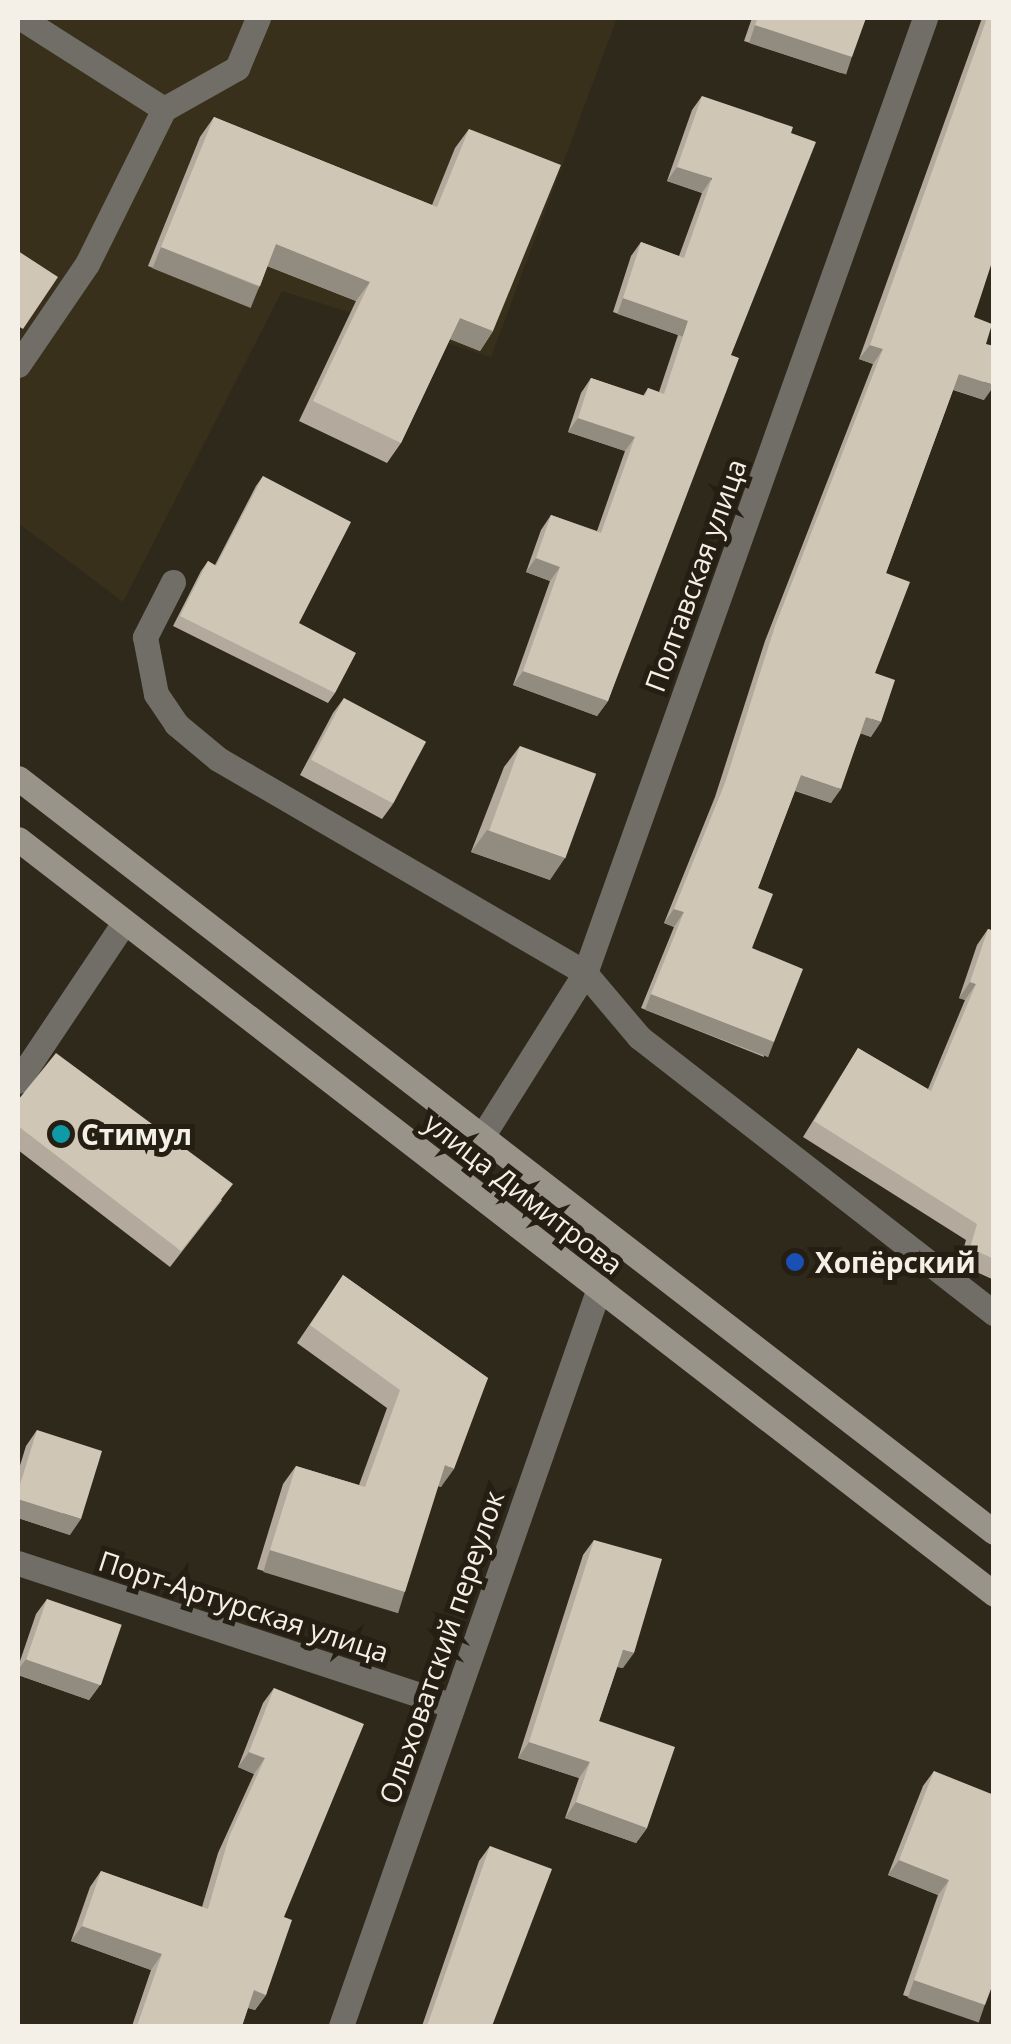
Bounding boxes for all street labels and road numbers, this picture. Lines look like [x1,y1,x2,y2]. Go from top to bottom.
street label: Полтавская улица [637,454,753,696]
street label: улица Димитрова [418,1105,630,1281]
street label: Ольховатский переулок [372,1486,510,1808]
street label: Порт-Артурская улица [95,1543,393,1669]

